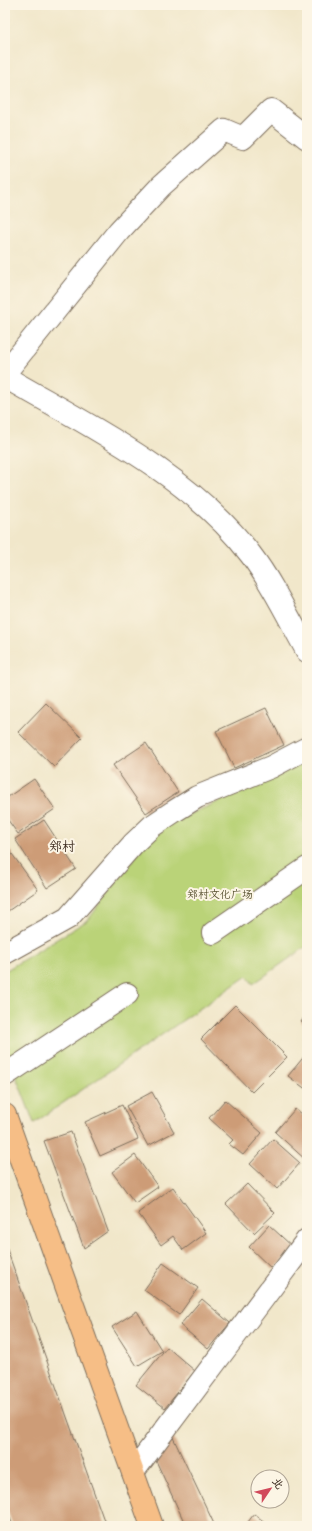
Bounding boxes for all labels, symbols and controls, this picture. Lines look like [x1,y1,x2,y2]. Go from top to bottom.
district label: 郑村 [49,838,75,855]
park label: 郑村文化广场 [187,887,253,901]
north arrow [250,1469,290,1509]
text: 北 [269,1475,287,1492]

